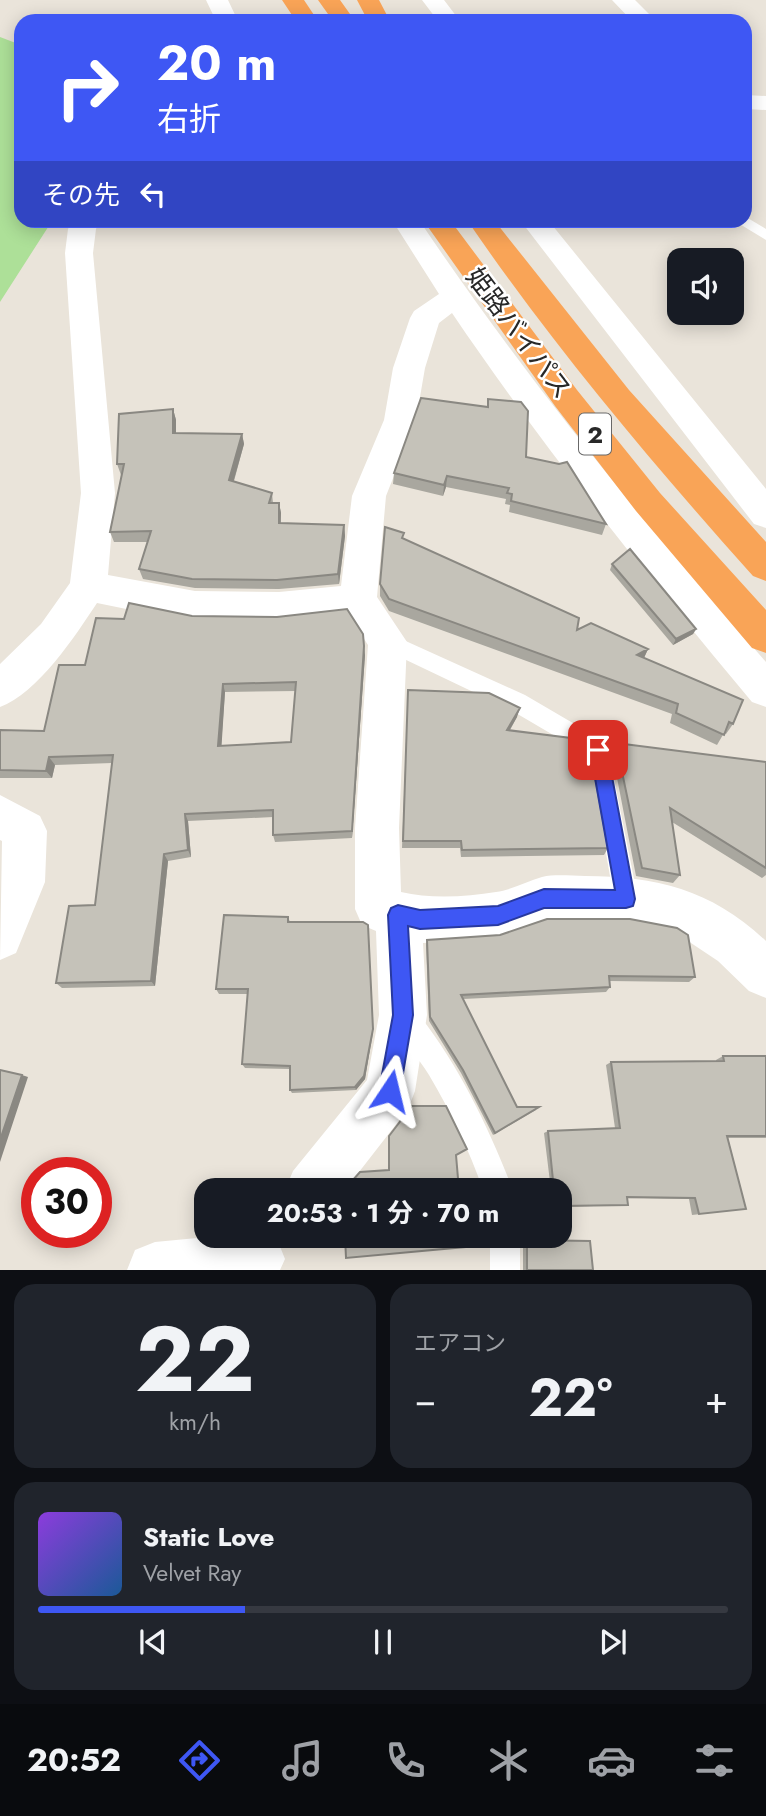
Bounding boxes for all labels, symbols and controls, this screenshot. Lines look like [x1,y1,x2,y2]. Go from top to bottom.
text: 20 m [157,28,276,98]
icon: right [42,42,133,133]
text: 右折 [157,96,221,142]
icon: left [134,175,172,213]
text: その先 [42,176,120,214]
map controls [667,248,744,325]
button: sound [667,248,744,325]
street label: 姫路バイパス [457,259,581,407]
road number: 2 [579,414,611,454]
pin [568,720,628,780]
icon: arrive [579,731,617,769]
position arrow [353,1054,427,1128]
speed limit sign: 30 [21,1157,112,1248]
text: 20:53 · 1 分 · 70 m [267,1194,499,1232]
text: 22 [135,1294,255,1425]
text: エアコン [414,1326,506,1360]
text: 22° [529,1360,612,1436]
text: − [414,1372,436,1427]
text: + [705,1372,728,1427]
text: km/h [169,1405,221,1439]
text: Static Love [143,1518,275,1556]
text: Velvet Ray [143,1556,241,1590]
icon: previous [134,1623,172,1661]
icon: pause [364,1623,402,1661]
icon: next [594,1623,632,1661]
icon: directions [175,1736,224,1785]
icon: music [278,1736,327,1785]
icon: phone [381,1736,430,1785]
icon: climate [484,1736,533,1785]
icon: car [587,1736,636,1785]
icon: filters [690,1736,739,1785]
text: 20:52 [27,1737,121,1783]

